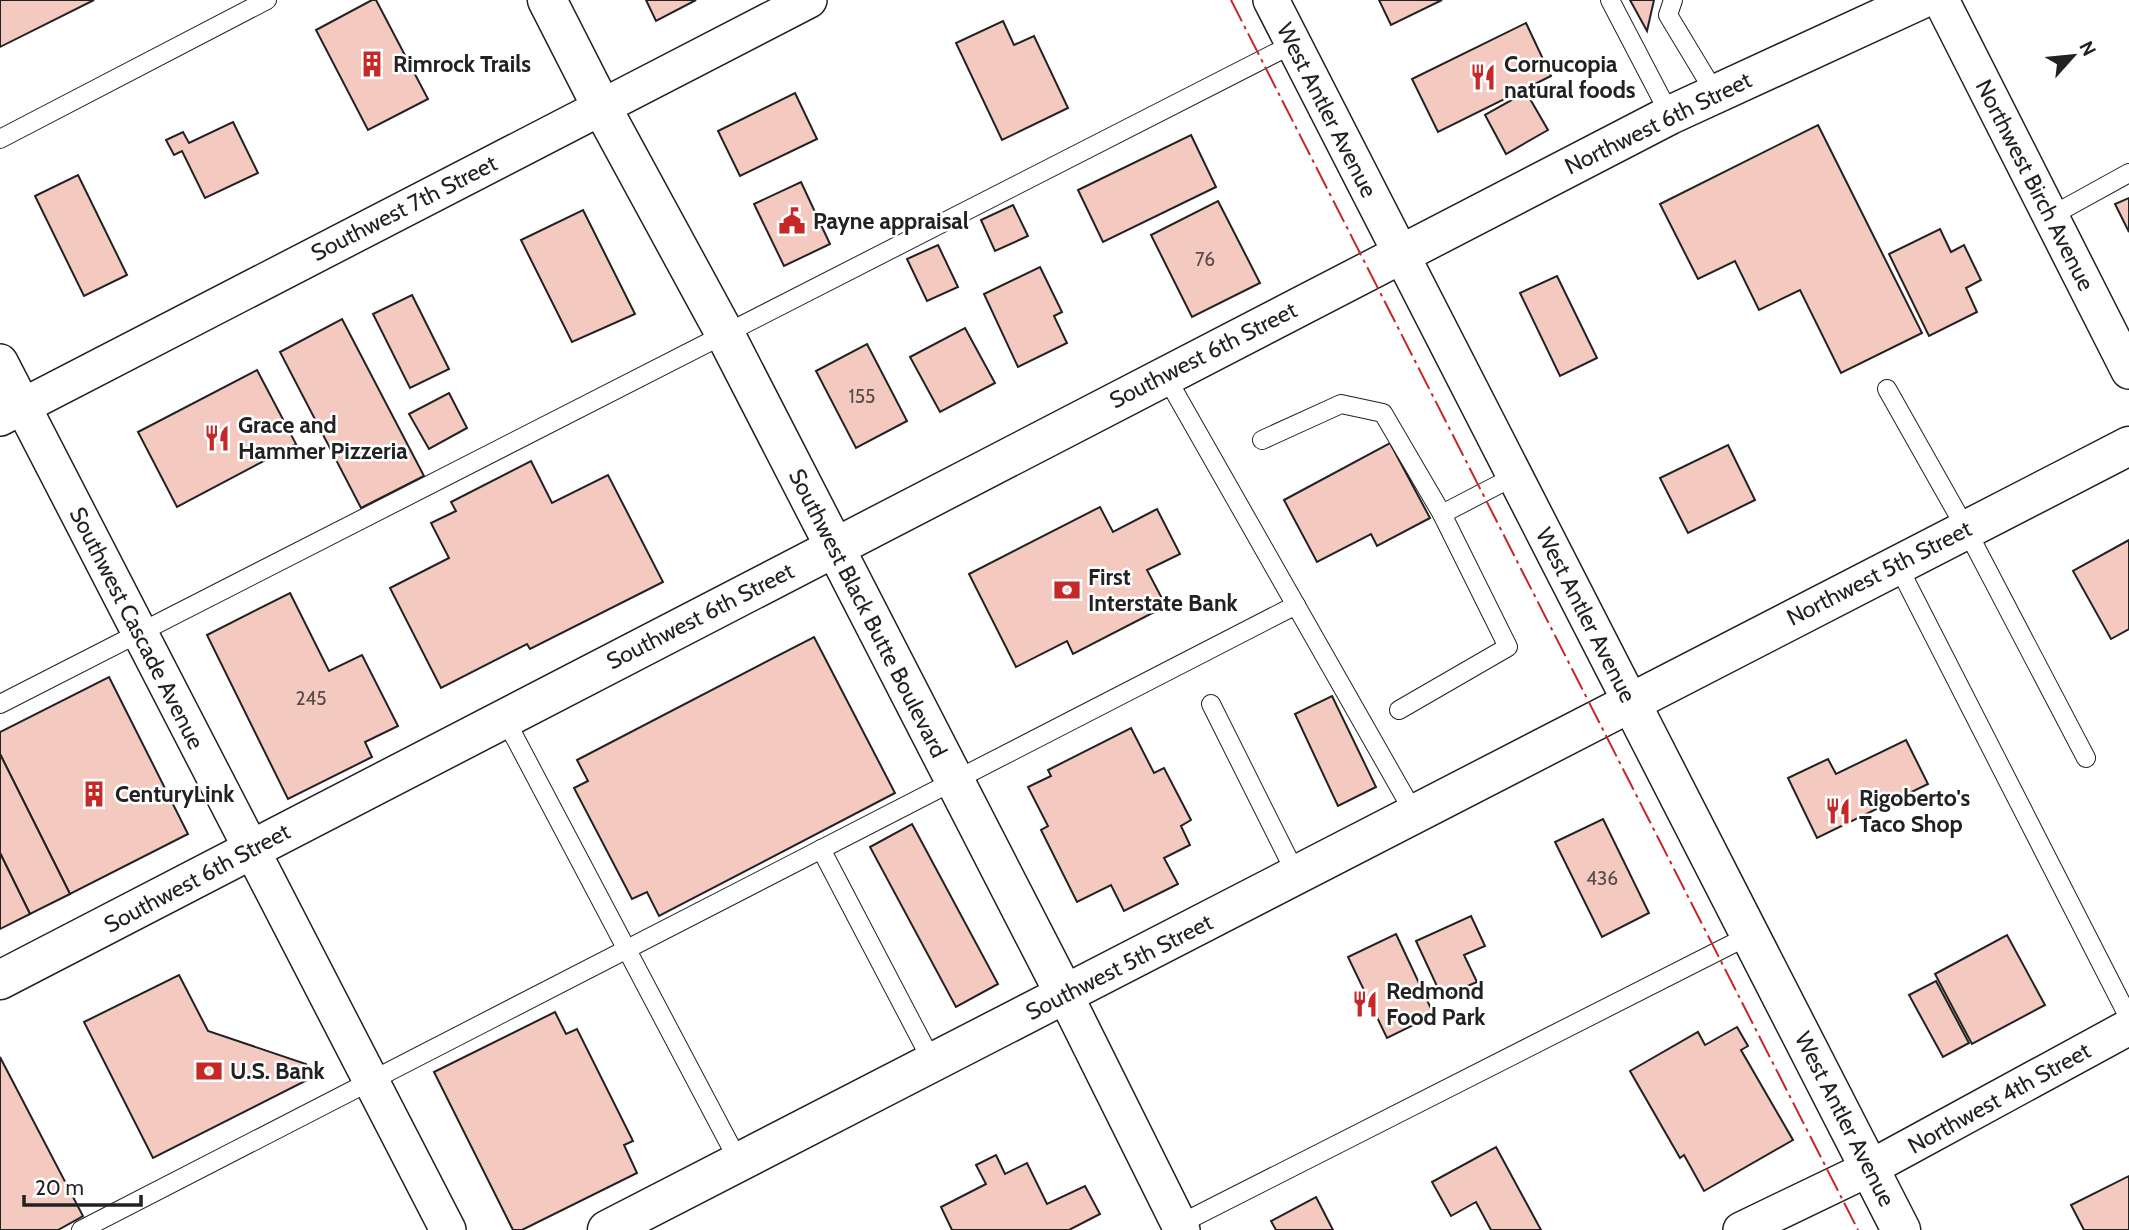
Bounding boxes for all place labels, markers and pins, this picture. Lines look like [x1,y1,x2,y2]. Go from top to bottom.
building icon: Rimrock Trails [357,49,387,79]
place label: Rimrock Trails [393,50,531,78]
place label: Cornucopia natural foods [1504,50,1636,104]
restaurant icon: Cornucopia natural foods [1468,62,1498,92]
public building icon: Payne appraisal [777,206,807,236]
place label: Payne appraisal [813,207,969,235]
place label: Grace and Hammer Pizzeria [238,411,408,465]
restaurant icon: Grace and Hammer Pizzeria [202,423,232,453]
place label: First Interstate Bank [1088,563,1239,617]
bank icon: First Interstate Bank [1052,575,1082,605]
building icon: CenturyLink [79,779,109,809]
place label: CenturyLink [115,780,235,808]
place label: Rigoberto's Taco Shop [1859,784,1970,838]
restaurant icon: Rigoberto's Taco Shop [1823,796,1853,826]
place label: Redmond Food Park [1386,977,1486,1031]
restaurant icon: Redmond Food Park [1350,989,1380,1019]
bank icon: U.S. Bank [194,1056,224,1086]
place label: U.S. Bank [230,1057,326,1085]

